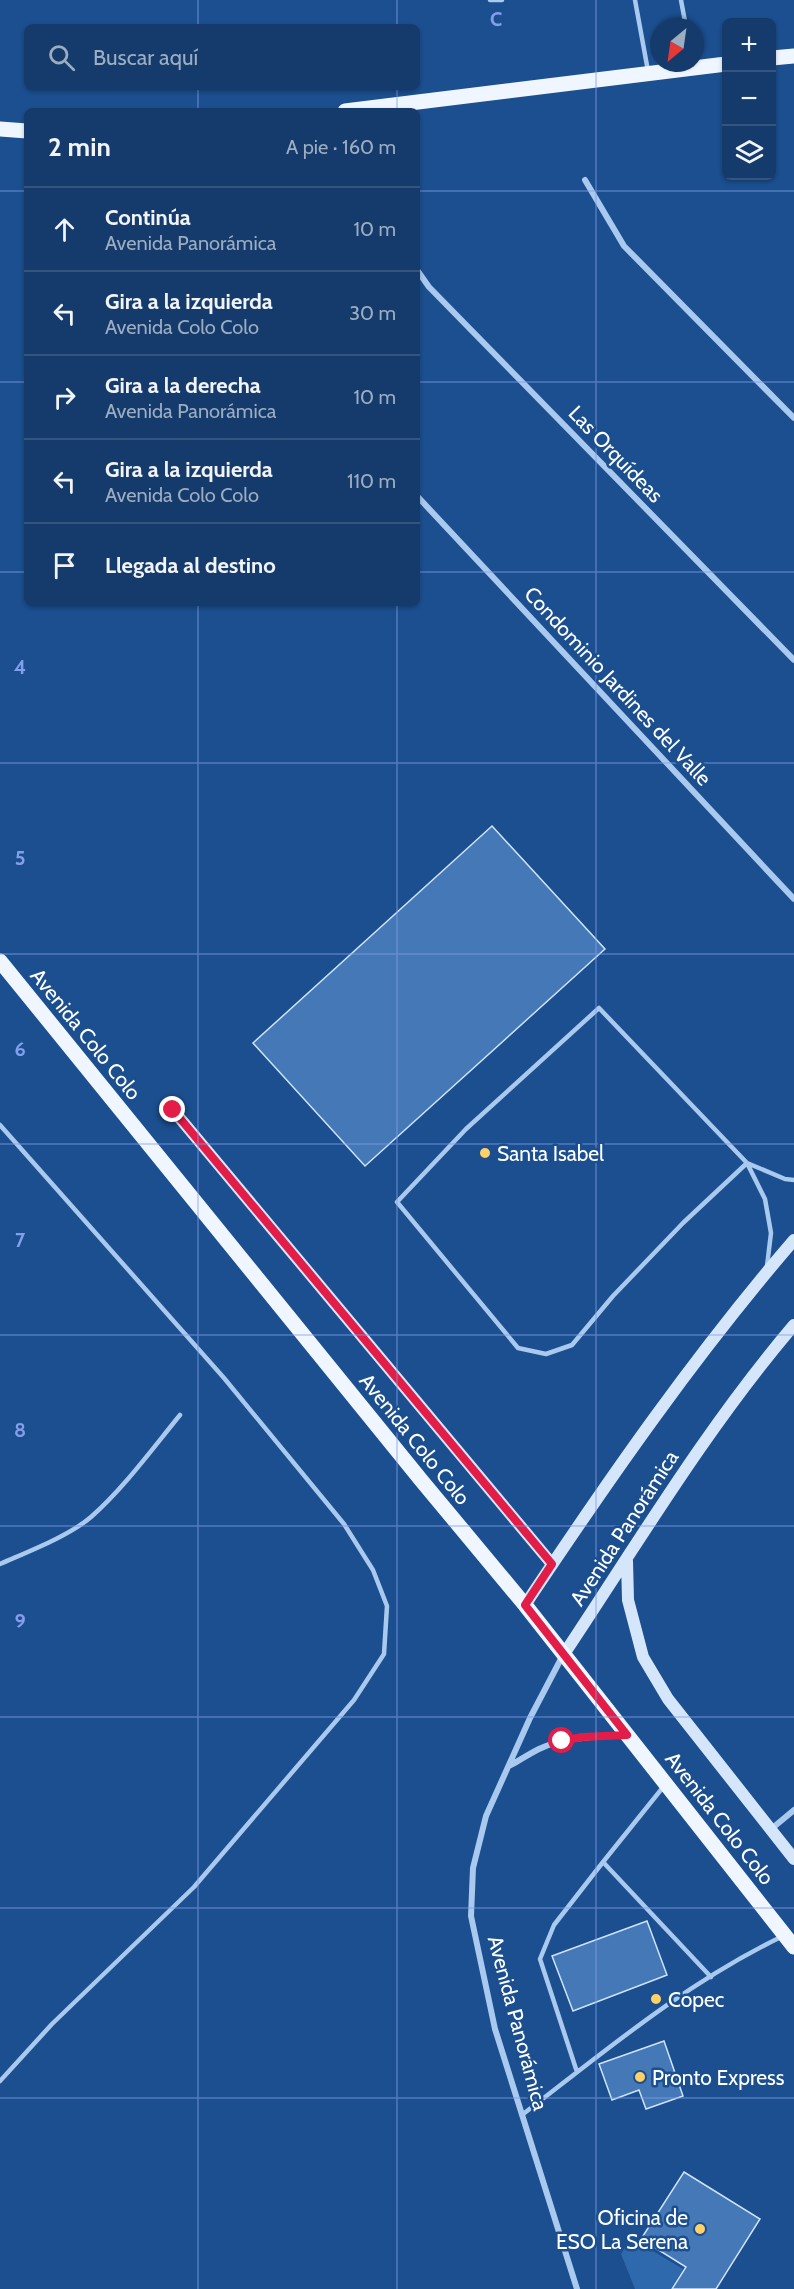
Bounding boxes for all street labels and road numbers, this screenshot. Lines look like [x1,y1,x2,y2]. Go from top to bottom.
street label: Las Orquídeas [564,400,669,508]
street label: Condominio Jardines del Valle [519,581,717,791]
street label: Avenida Colo Colo [25,963,147,1105]
street label: Avenida Colo Colo [354,1368,476,1510]
street label: Avenida Panorámica [565,1446,683,1610]
street label: Avenida Colo Colo [660,1747,780,1889]
street label: Avenida Panorámica [483,1933,553,2113]

